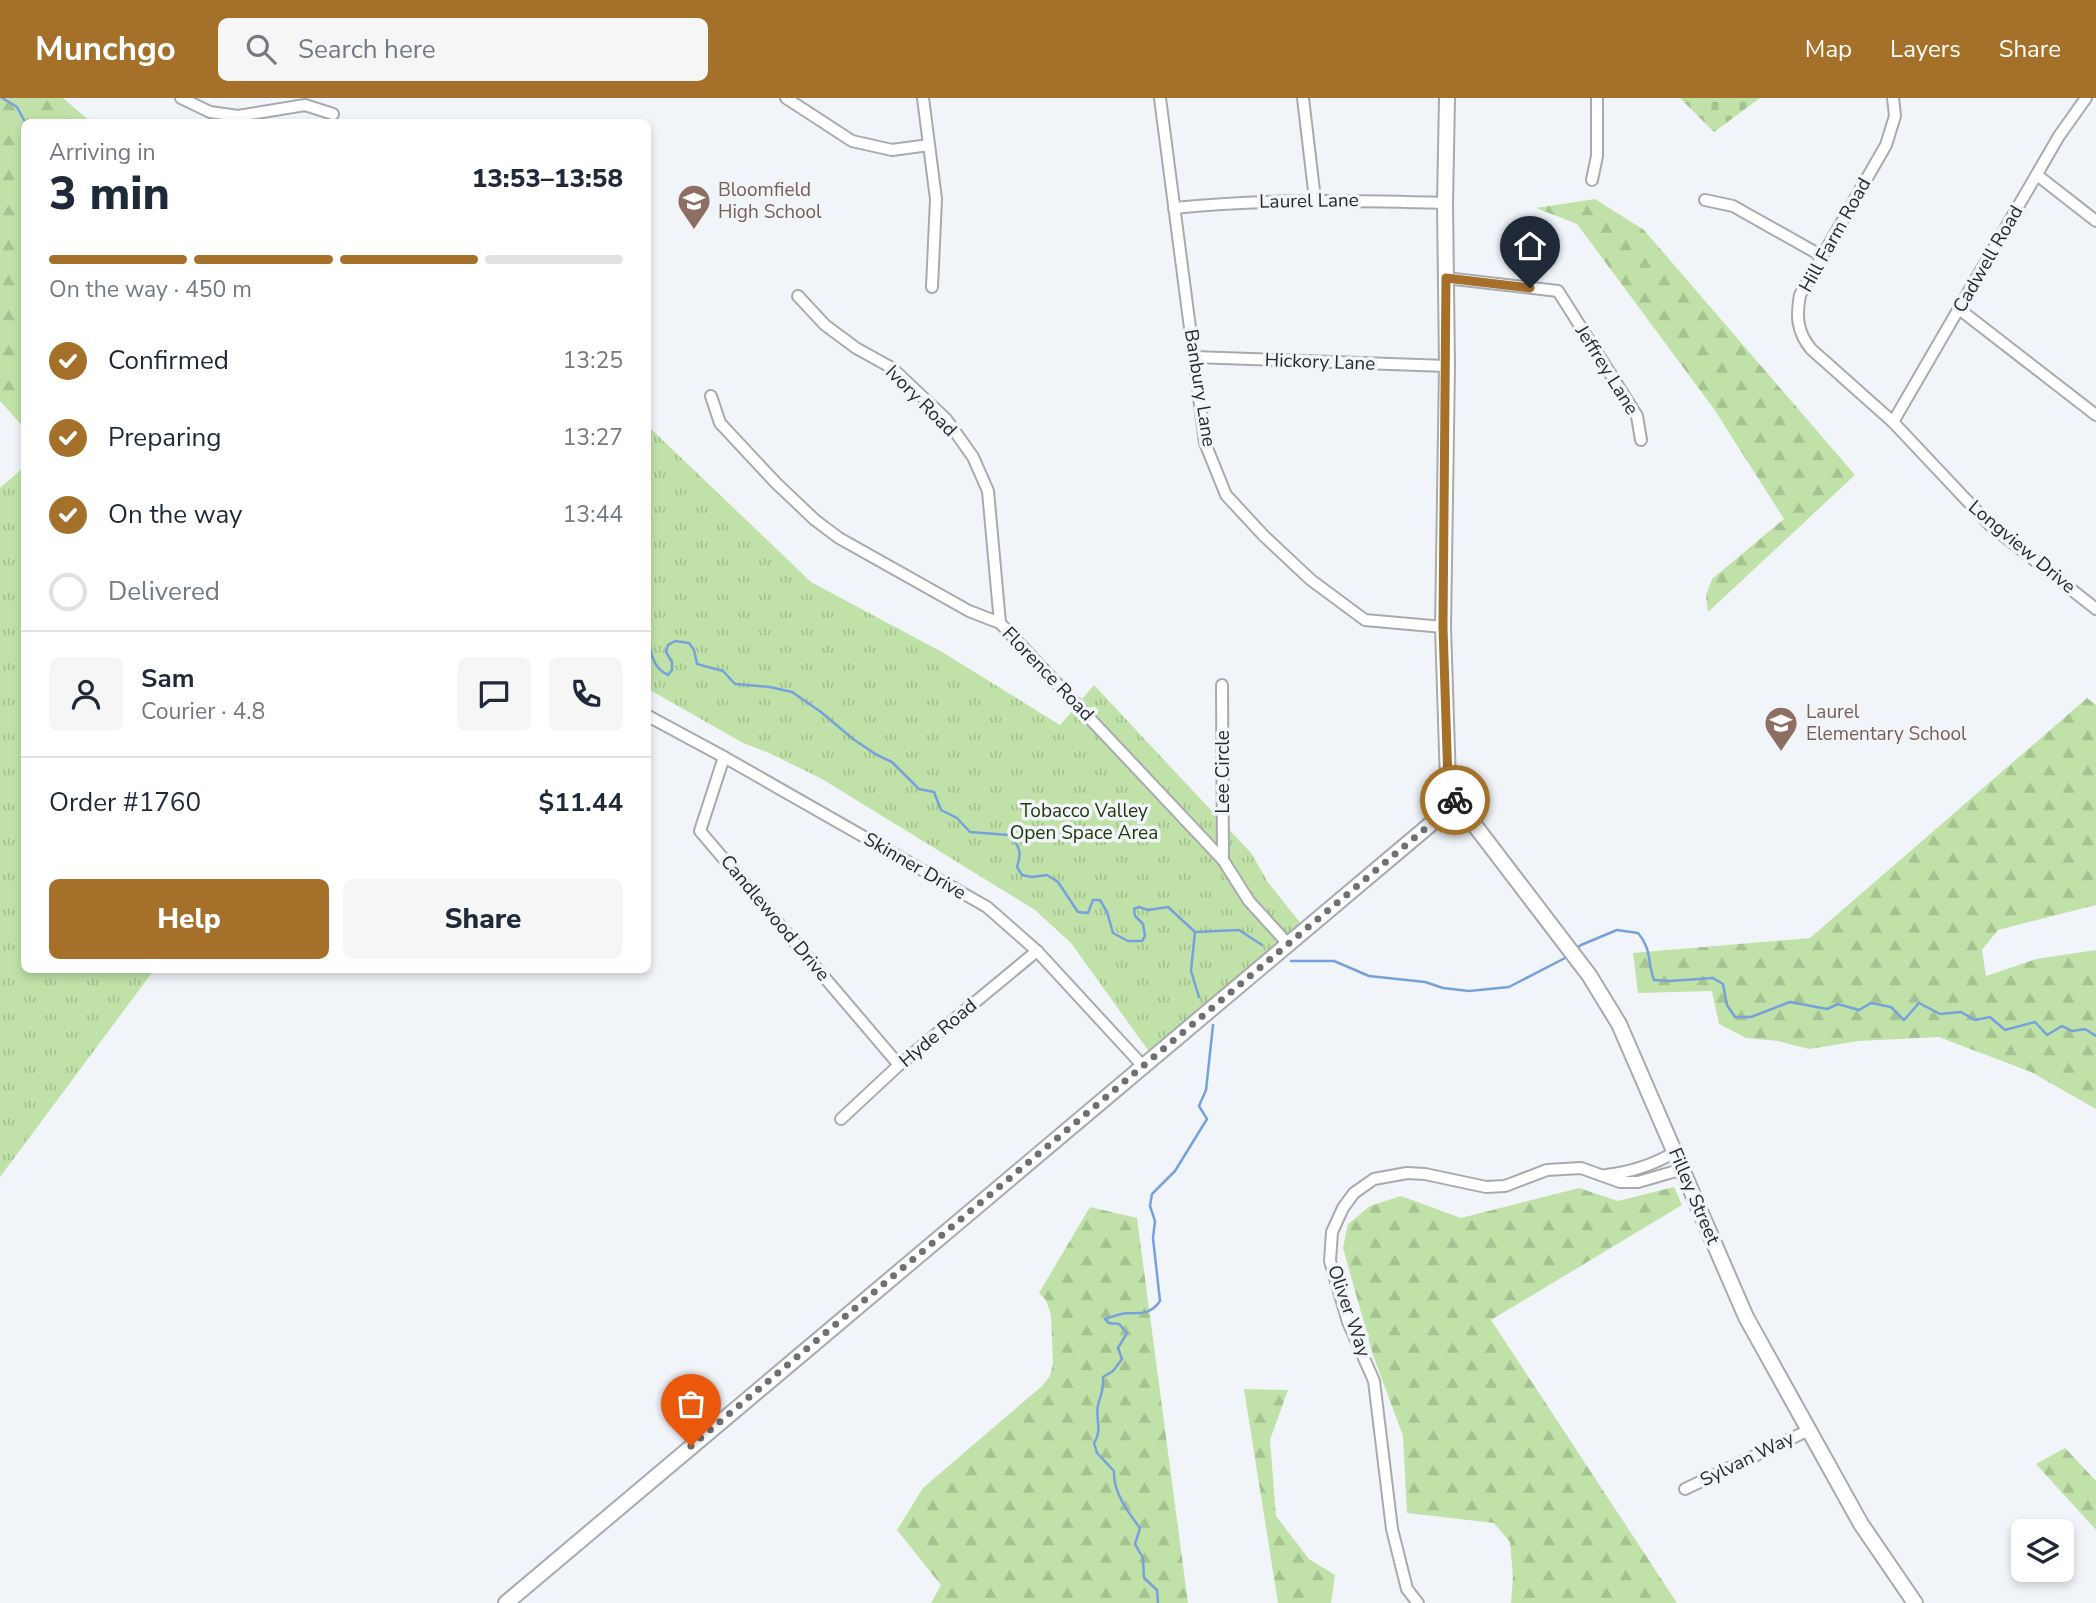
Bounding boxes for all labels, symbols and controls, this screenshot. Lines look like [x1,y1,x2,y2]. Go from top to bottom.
search box [218,18,708,81]
text: Munchgo [35,27,176,72]
icon: search [242,30,280,68]
text: Search here [298,32,436,67]
text: Map [1805,33,1852,65]
text: Layers [1890,33,1961,65]
text: Share [1999,33,2061,65]
text: Arriving in [49,137,156,168]
text: 13:53–13:58 [472,161,623,196]
text: 3 min [49,162,170,225]
street label: Hill Farm Road [1793,173,1877,297]
place label: Bloomfield High School [718,177,822,225]
school or university icon: Bloomfield High School [675,182,713,231]
street label: Laurel Lane [1259,187,1359,215]
street label: Cadwell Road [1947,201,2029,317]
pin [1500,216,1560,288]
icon: home [1511,227,1549,265]
text: On the way · 450 m [49,274,252,305]
street label: Jeffrey Lane [1569,319,1645,420]
street label: Banbury Lane [1178,327,1222,449]
icon: check [49,342,87,380]
text: Confirmed [108,343,229,378]
text: 13:25 [563,345,623,376]
street label: Hickory Lane [1264,347,1376,377]
street label: Ivory Road [880,360,962,442]
icon: check [49,419,87,457]
text: Preparing [108,420,221,455]
text: 13:27 [563,422,623,453]
street label: Longview Drive [1963,494,2081,600]
icon: check [49,496,87,534]
text: On the way [108,497,242,532]
text: 13:44 [563,499,623,530]
text: Delivered [108,574,220,609]
street label: Florence Road [996,621,1100,727]
button: person [49,657,123,731]
button: chat [457,657,531,731]
button: phone [549,657,623,731]
text: Sam [141,661,194,696]
text: Courier · 4.8 [141,696,265,727]
place label: Laurel Elementary School [1806,699,1967,747]
school or university icon: Laurel Elementary School [1762,704,1800,753]
street label: Lee Circle [1210,730,1236,814]
courier [1420,765,1490,835]
icon: bike [1436,781,1474,819]
text: Order #1760 [49,785,201,820]
text: $11.44 [539,785,623,820]
park label: Tobacco Valley Open Space Area [1010,798,1158,846]
street label: Skinner Drive [859,826,971,906]
street label: Candlewood Drive [714,849,836,987]
button: Help [49,879,329,959]
button: Share [343,879,623,959]
street label: Hyde Road [894,993,982,1073]
street label: Filley Street [1662,1144,1726,1249]
street label: Oliver Way [1321,1262,1377,1361]
pin [661,1374,721,1446]
icon: bag [672,1385,710,1423]
street label: Sylvan Way [1696,1425,1799,1493]
map controls [2011,1519,2074,1582]
button: layers [2011,1519,2074,1582]

